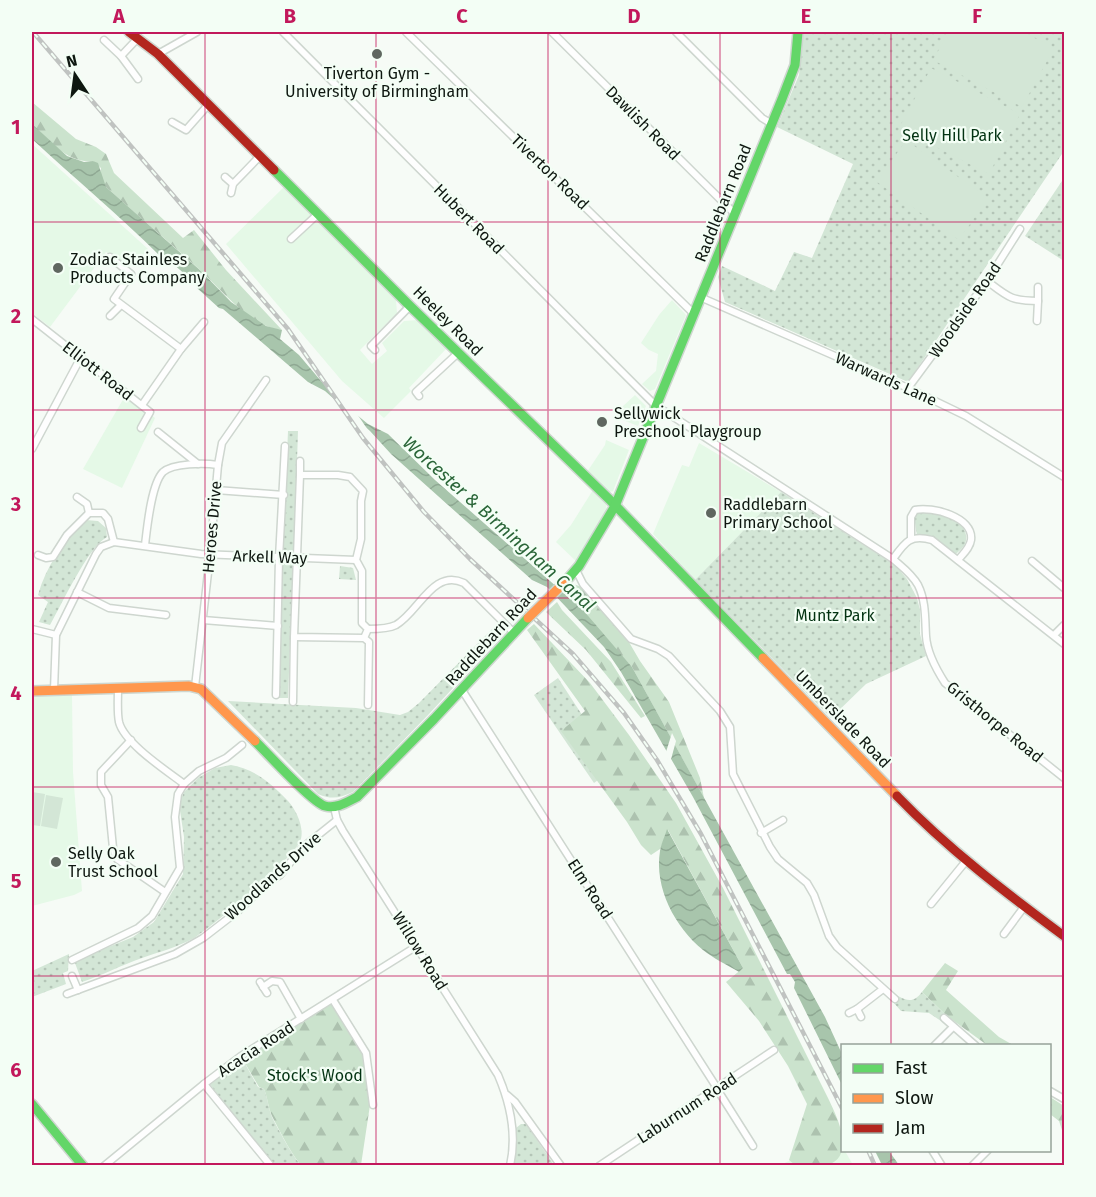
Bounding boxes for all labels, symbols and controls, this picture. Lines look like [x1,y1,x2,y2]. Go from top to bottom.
text: A [112,4,126,28]
text: B [284,4,296,28]
text: C [456,4,468,28]
text: D [627,4,641,28]
text: E [801,4,811,28]
text: F [972,4,982,28]
north arrow [45,45,105,105]
marker: Tiverton Gym - University of Birmingham [370,47,384,61]
text: N [64,50,79,71]
place label: Tiverton Gym - University of Birmingham [285,64,469,101]
street label: Dawlish Road [602,82,684,164]
text: 1 [11,115,21,139]
park label: Selly Hill Park [902,126,1002,145]
street label: Tiverton Road [507,130,593,214]
street label: Raddlebarn Road [691,141,755,265]
street label: Hubert Road [430,180,508,258]
place label: Zodiac Stainless Products Company [70,250,205,287]
street label: Woodside Road [925,258,1005,362]
marker: Zodiac Stainless Products Company [51,261,65,275]
street label: Heeley Road [409,282,487,360]
text: 2 [11,304,21,328]
street label: Elliott Road [59,338,137,404]
street label: Warwards Lane [832,348,940,410]
place label: Sellywick Preschool Playgroup [614,404,762,441]
marker: Sellywick Preschool Playgroup [595,415,609,429]
water label: Worcester & Birmingham Canal [398,432,600,616]
street label: Heroes Drive [199,480,225,574]
text: 3 [10,492,21,516]
place label: Raddlebarn Primary School [723,495,833,532]
marker: Raddlebarn Primary School [704,506,718,520]
street label: Arkell Way [232,546,308,568]
street label: Raddlebarn Road [441,585,541,689]
park label: Muntz Park [795,606,876,625]
street label: Umberslade Road [791,666,895,772]
street label: Gristhorpe Road [943,677,1047,767]
text: 4 [10,681,22,705]
street label: Woodlands Drive [221,828,325,924]
place label: Selly Oak Trust School [68,844,158,881]
marker: Selly Oak Trust School [49,855,63,869]
street label: Elm Road [564,855,616,923]
text: 5 [11,869,22,893]
street label: Willow Road [388,908,452,994]
street label: Acacia Road [214,1017,298,1081]
legend [841,1044,1051,1152]
text: Fast [895,1057,928,1079]
text: 6 [10,1058,22,1082]
park label: Stock's Wood [267,1066,363,1085]
street label: Laburnum Road [634,1069,740,1147]
text: Slow [895,1087,934,1109]
text: Jam [895,1117,926,1139]

